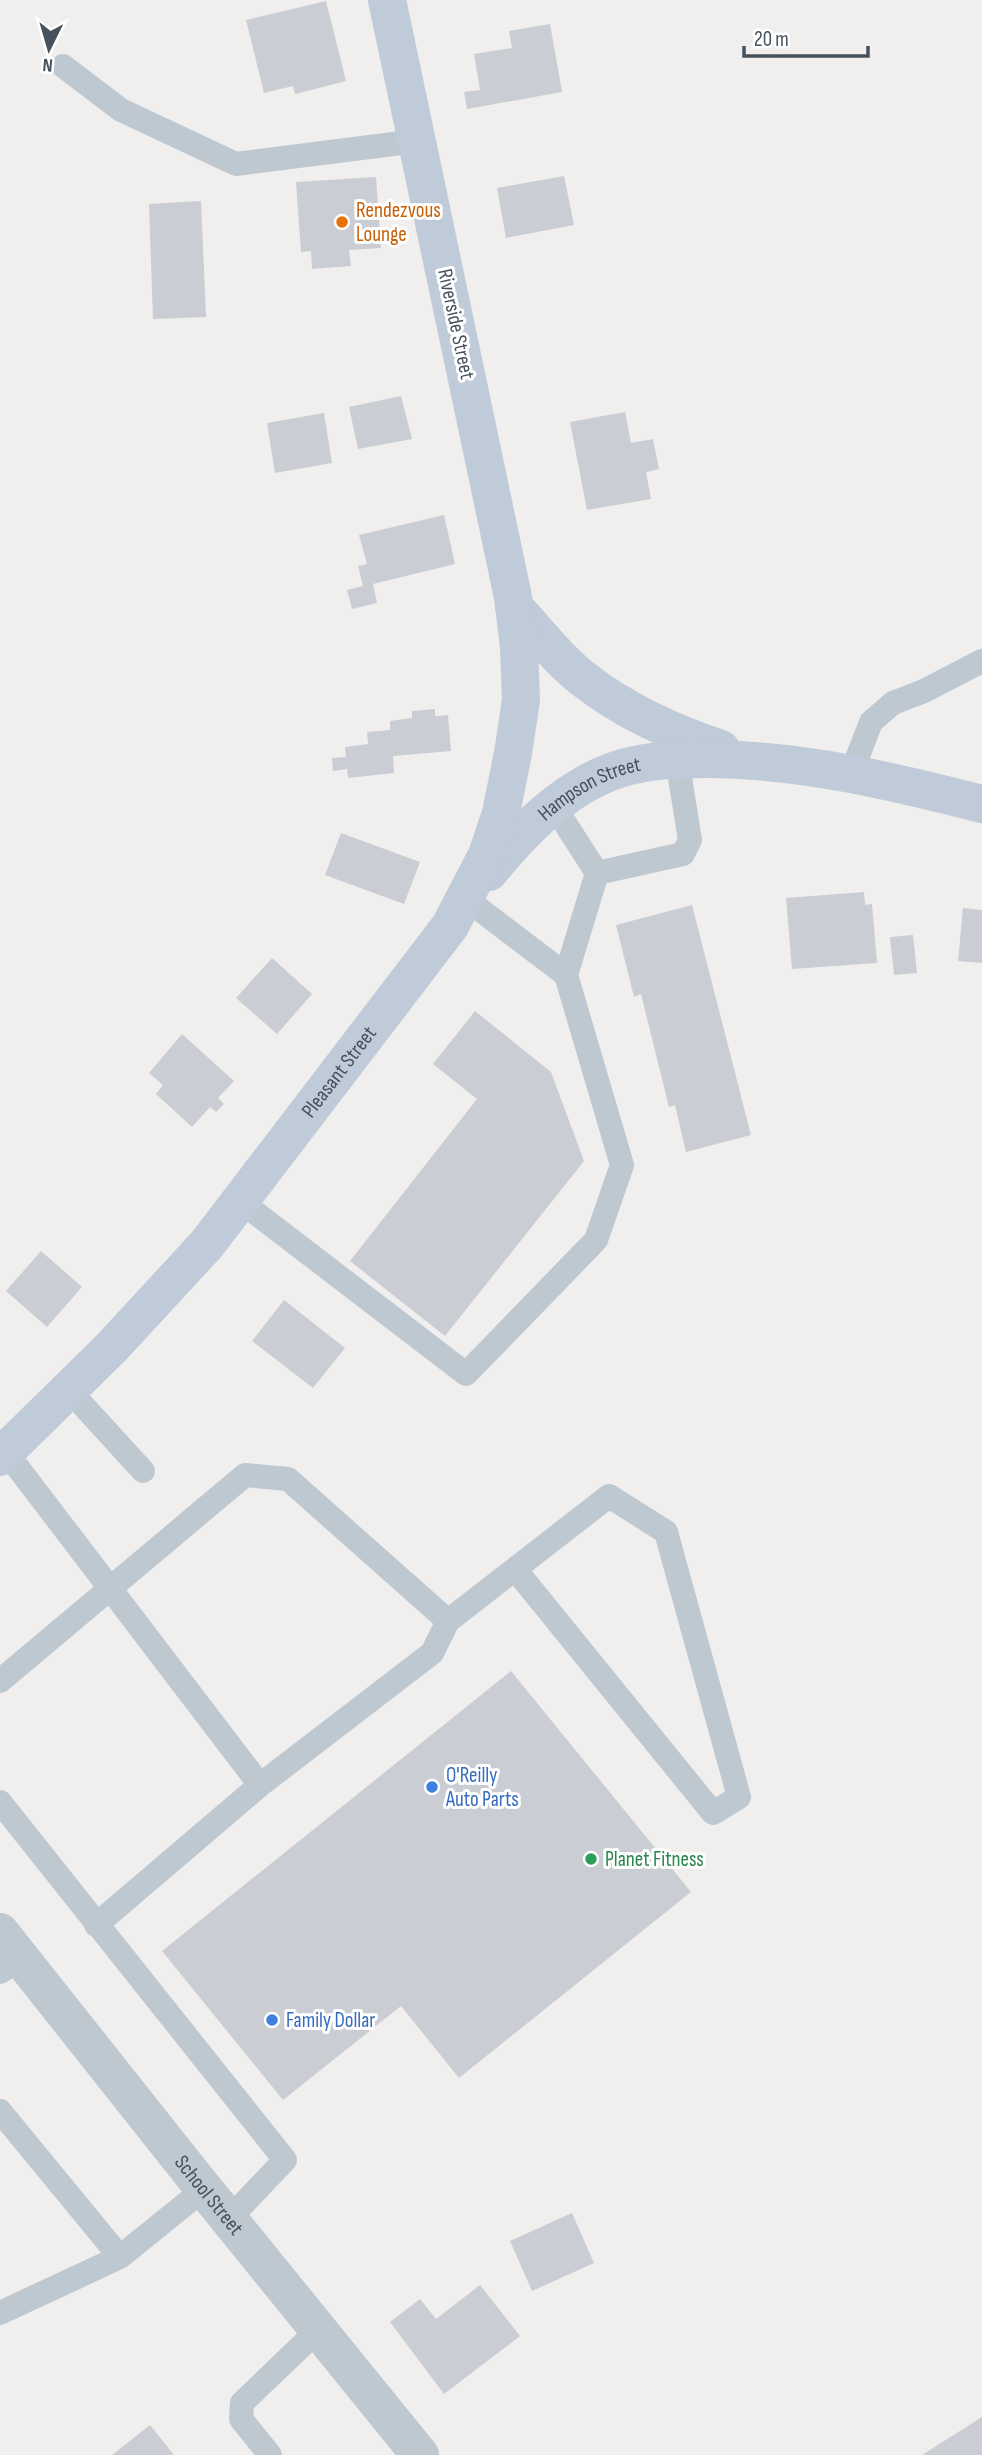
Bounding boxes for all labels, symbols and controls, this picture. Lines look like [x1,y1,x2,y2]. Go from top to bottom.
north arrow [14,14,84,84]
scale bar [744,14,868,58]
text: 20 m [754,27,789,52]
text: N [42,53,54,76]
place label: Rendezvous Lounge [356,198,441,247]
marker: Rendezvous Lounge [334,214,350,230]
street label: Riverside Street [432,267,480,381]
street label: Hampson Street [533,751,643,826]
street label: Pleasant Street [296,1021,381,1122]
place label: O'Reilly Auto Parts [445,1763,519,1812]
marker: O'Reilly Auto Parts [424,1779,440,1795]
place label: Planet Fitness [605,1847,704,1872]
marker: Planet Fitness [583,1851,599,1867]
place label: Family Dollar [286,2008,375,2033]
marker: Family Dollar [264,2012,280,2028]
street label: School Street [169,2150,249,2240]

